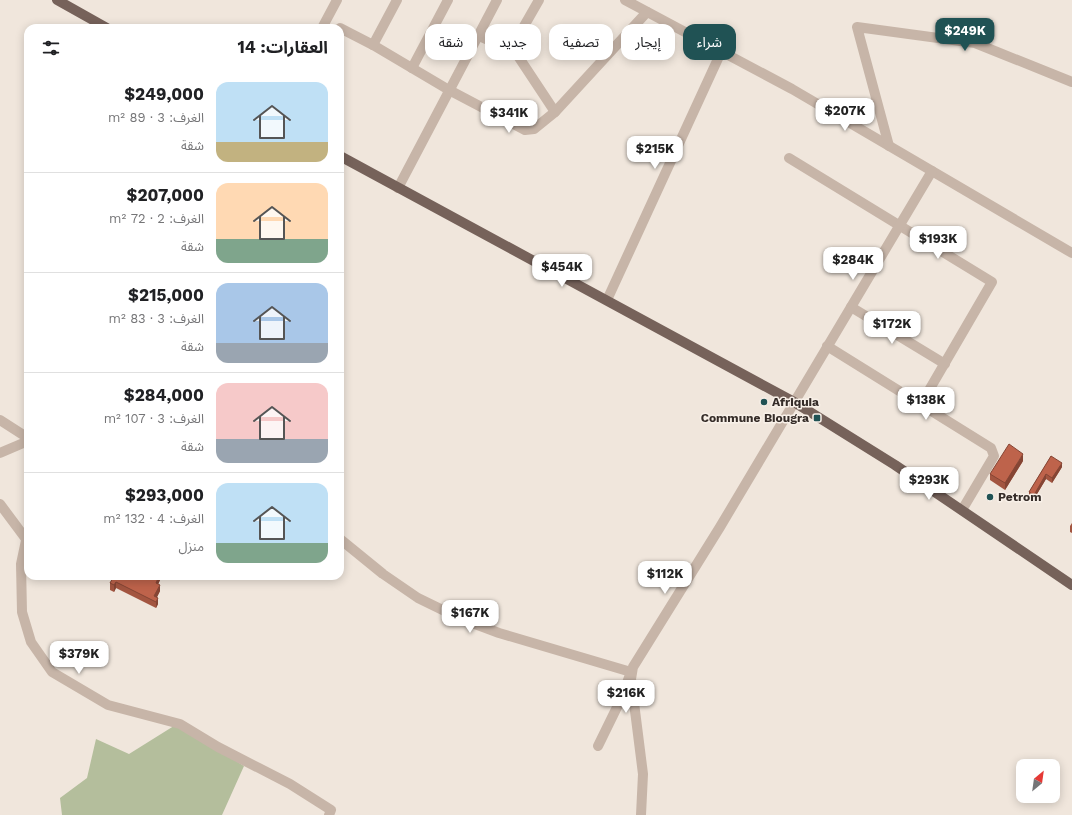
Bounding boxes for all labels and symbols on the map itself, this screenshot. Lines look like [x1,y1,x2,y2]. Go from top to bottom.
pin: $249K [937,18,993,52]
pin: $207K [817,98,873,132]
pin: $341K [481,100,537,134]
pin: $215K [627,136,683,170]
pin: $193K [910,226,966,260]
pin: $284K [825,247,881,281]
pin: $454K [534,254,590,288]
pin: $172K [864,311,920,345]
pin: $138K [898,387,954,421]
place label: Afriquia [772,395,819,409]
marker: Afriquia [759,397,769,407]
place label: Commune Biougra [701,411,809,425]
marker: Commune Biougra [812,413,822,423]
pin: $293K [901,467,957,501]
place label: Petrom [998,490,1042,504]
marker: Petrom [985,492,995,502]
pin: $112K [637,561,693,595]
pin: $167K [442,600,498,634]
pin: $379K [51,641,107,675]
pin: $216K [598,680,654,714]
north arrow [1016,759,1060,803]

